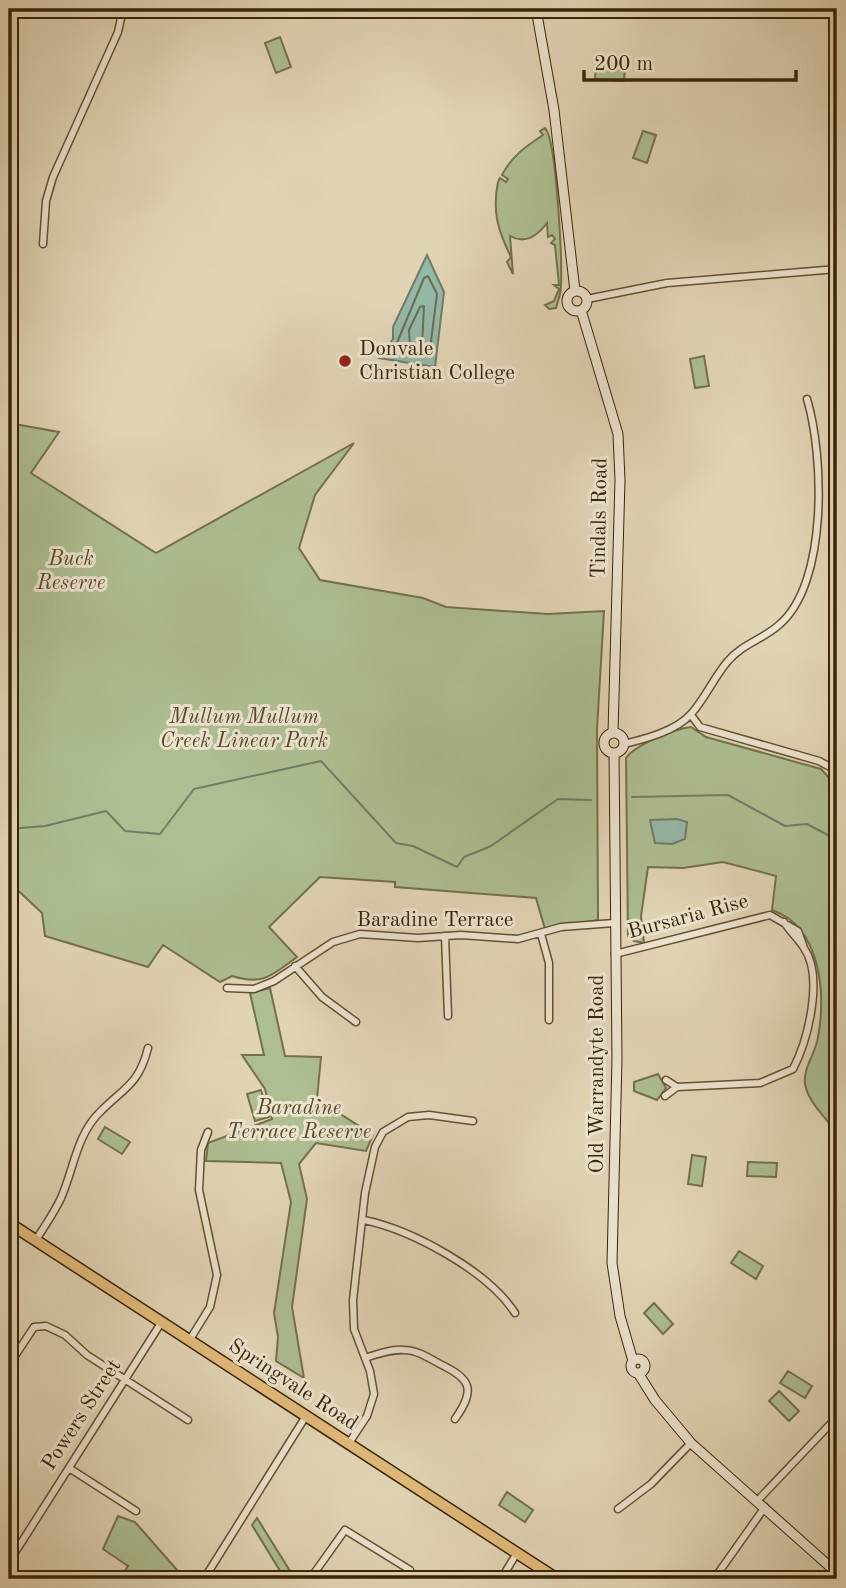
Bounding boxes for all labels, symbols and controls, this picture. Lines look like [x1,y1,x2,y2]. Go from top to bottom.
scale bar [584,38,795,82]
text: 200 m [594,54,653,75]
place label: Donvale Christian College [359,339,515,384]
marker: Donvale Christian College [337,353,353,369]
street label: Tindals Road [588,457,612,579]
park label: Buck Reserve [36,549,105,594]
park label: Mullum Mullum Creek Linear Park [160,707,328,752]
street label: Bursaria Rise [625,891,751,943]
street label: Baradine Terrace [357,910,514,931]
street label: Old Warrandyte Road [587,974,608,1174]
park label: Baradine Terrace Reserve [227,1098,371,1143]
street label: Springvale Road [225,1335,362,1435]
street label: Powers Street [38,1356,126,1474]

